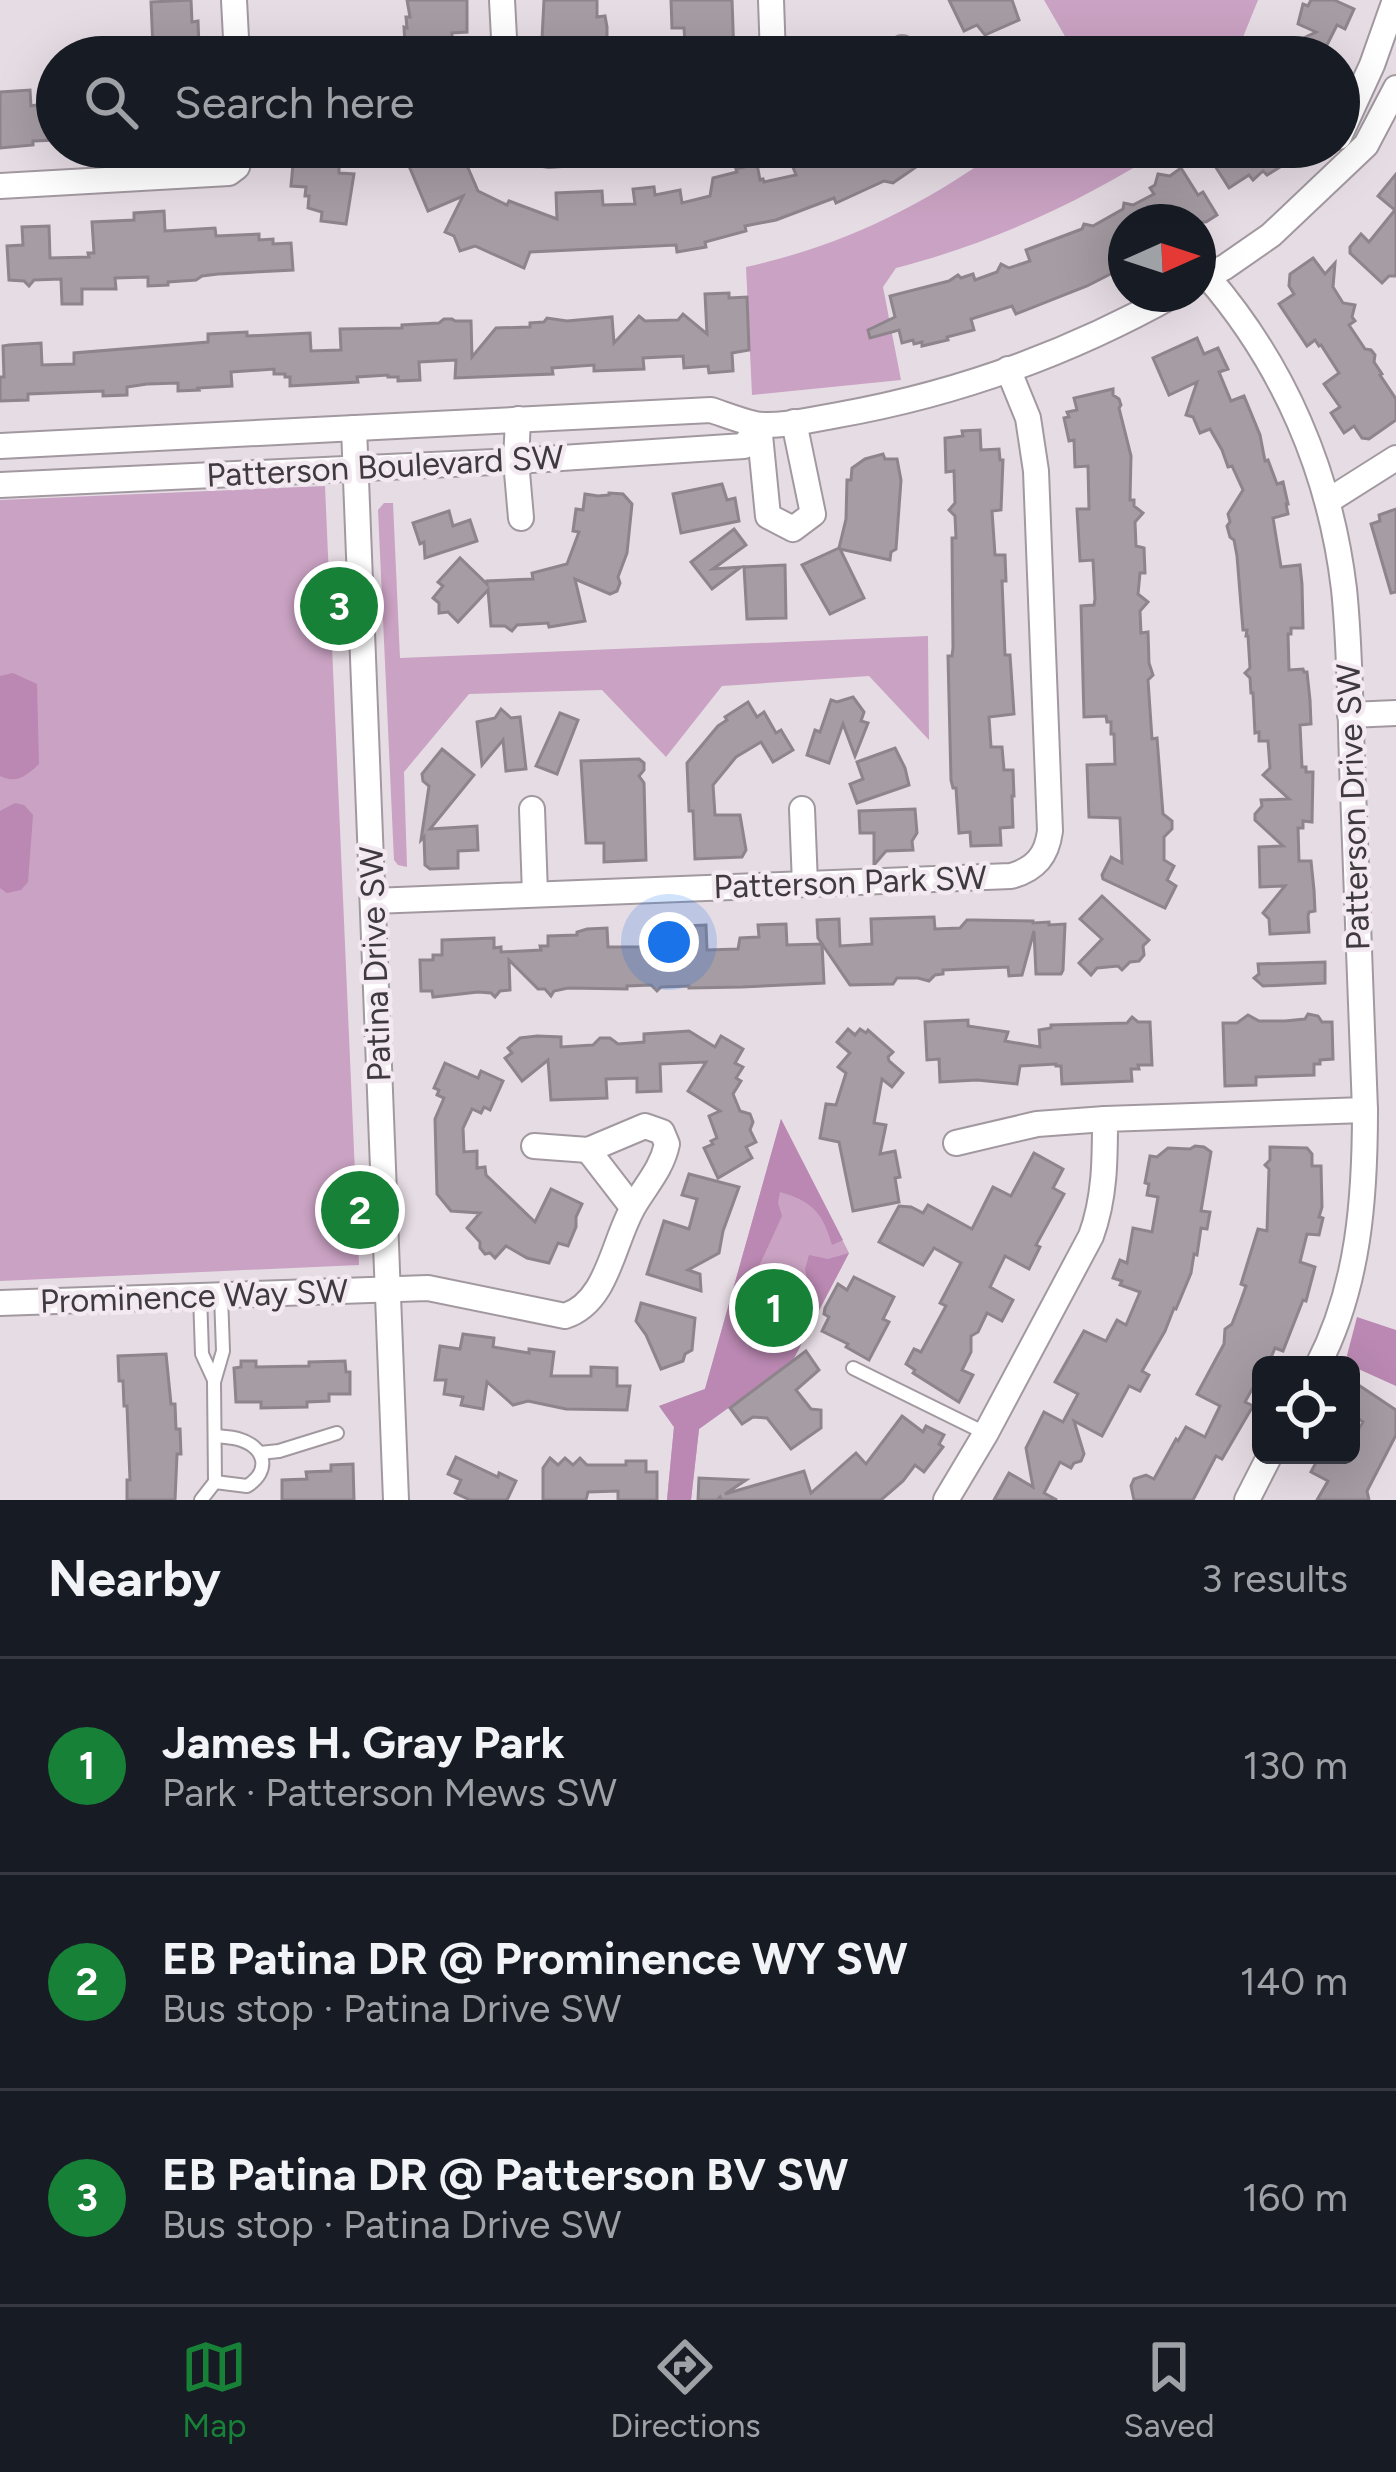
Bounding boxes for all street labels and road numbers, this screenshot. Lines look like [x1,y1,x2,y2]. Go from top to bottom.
street label: Patterson Boulevard SW [205,437,565,495]
street label: Patterson Drive SW [1328,663,1377,951]
street label: Patina Drive SW [351,845,399,1082]
street label: Patterson Park SW [713,858,988,906]
street label: Prominence Way SW [39,1271,349,1321]

